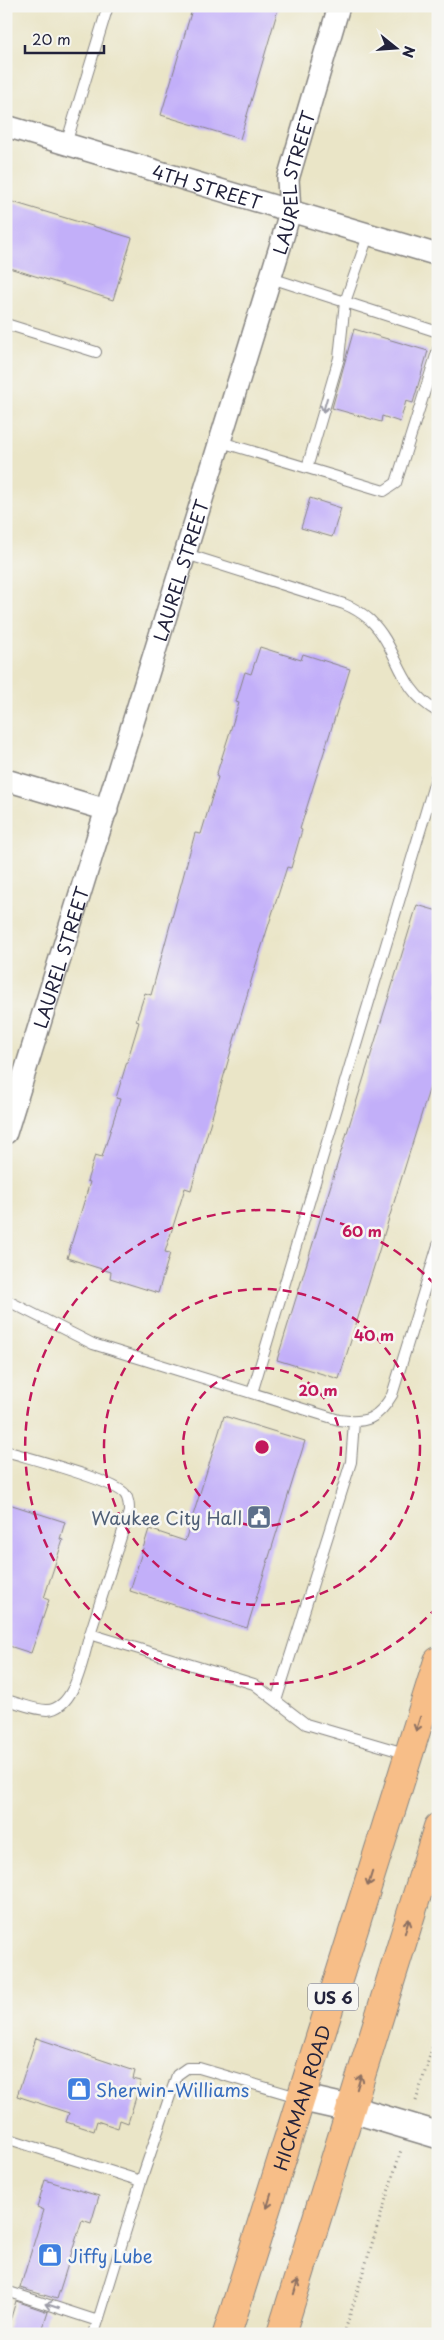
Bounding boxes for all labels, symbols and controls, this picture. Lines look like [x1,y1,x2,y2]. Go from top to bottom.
scale bar [25,22,104,54]
north arrow [372,22,422,72]
text: 20 m [32,27,71,50]
text: N [397,44,421,60]
street label: LAUREL STREET [265,107,321,258]
street label: 4TH STREET [149,157,266,215]
one-way arrow [320,397,330,413]
street label: LAUREL STREET [145,495,215,644]
street label: LAUREL STREET [26,882,95,1031]
text: 60 m [342,1219,382,1242]
text: 40 m [354,1323,394,1346]
text: 20 m [299,1378,337,1401]
centre of rings [253,1438,271,1456]
place label: Waukee City Hall [91,1504,242,1531]
public building icon: Waukee City Hall [246,1504,272,1530]
one-way arrow [413,1716,422,1731]
one-way arrow [364,1871,374,1887]
one-way arrow [403,1919,412,1935]
road number: US 6 [308,1984,358,2010]
street label: HICKMAN ROAD [266,2021,337,2174]
one-way arrow [355,2074,364,2090]
shop icon: Sherwin-Williams [66,2076,92,2102]
place label: Sherwin-Williams [96,2076,249,2103]
one-way arrow [264,2193,274,2209]
shop icon: Jiffy Lube [37,2242,63,2268]
place label: Jiffy Lube [68,2242,153,2269]
one-way arrow [291,2280,301,2296]
one-way arrow [45,2301,60,2310]

